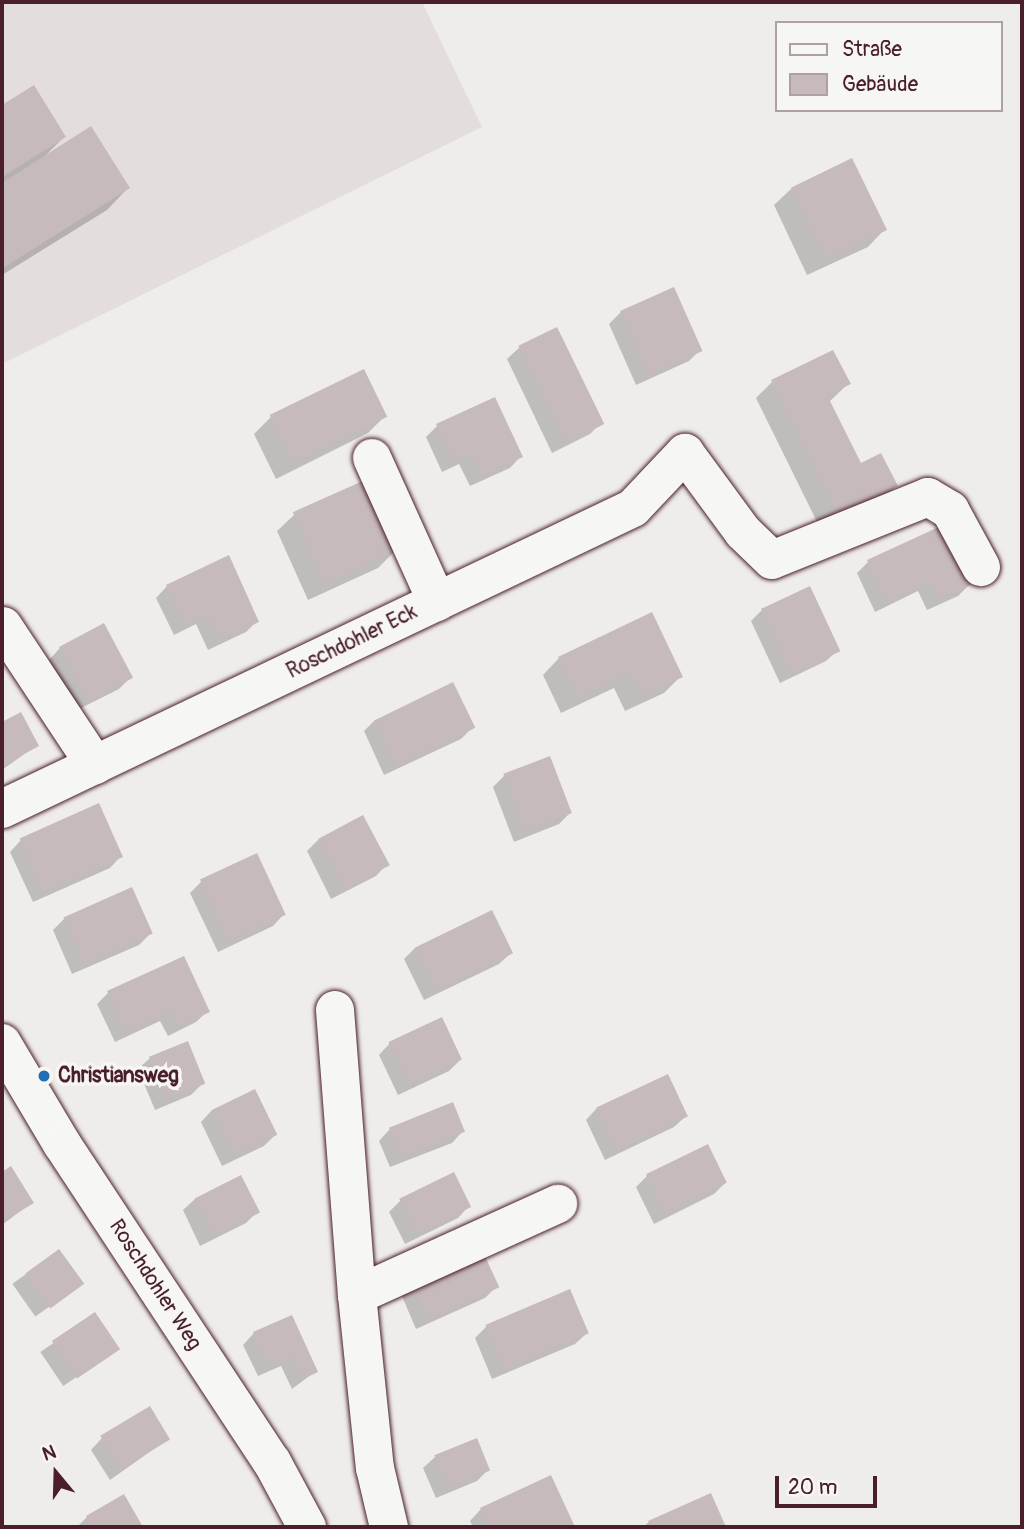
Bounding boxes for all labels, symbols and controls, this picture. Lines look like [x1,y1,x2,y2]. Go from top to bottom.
legend [776,21,1003,112]
text: Straße [842,36,902,63]
text: Gebäude [842,71,918,98]
street label: Roschdohler Eck [283,600,421,684]
place label: Christiansweg [58,1063,179,1089]
marker: Christiansweg [36,1068,52,1084]
street label: Roschdohler Weg [103,1215,207,1355]
north arrow [21,1438,91,1508]
text: N [39,1440,59,1467]
scale bar [779,1462,880,1506]
text: 20 m [788,1474,837,1501]

